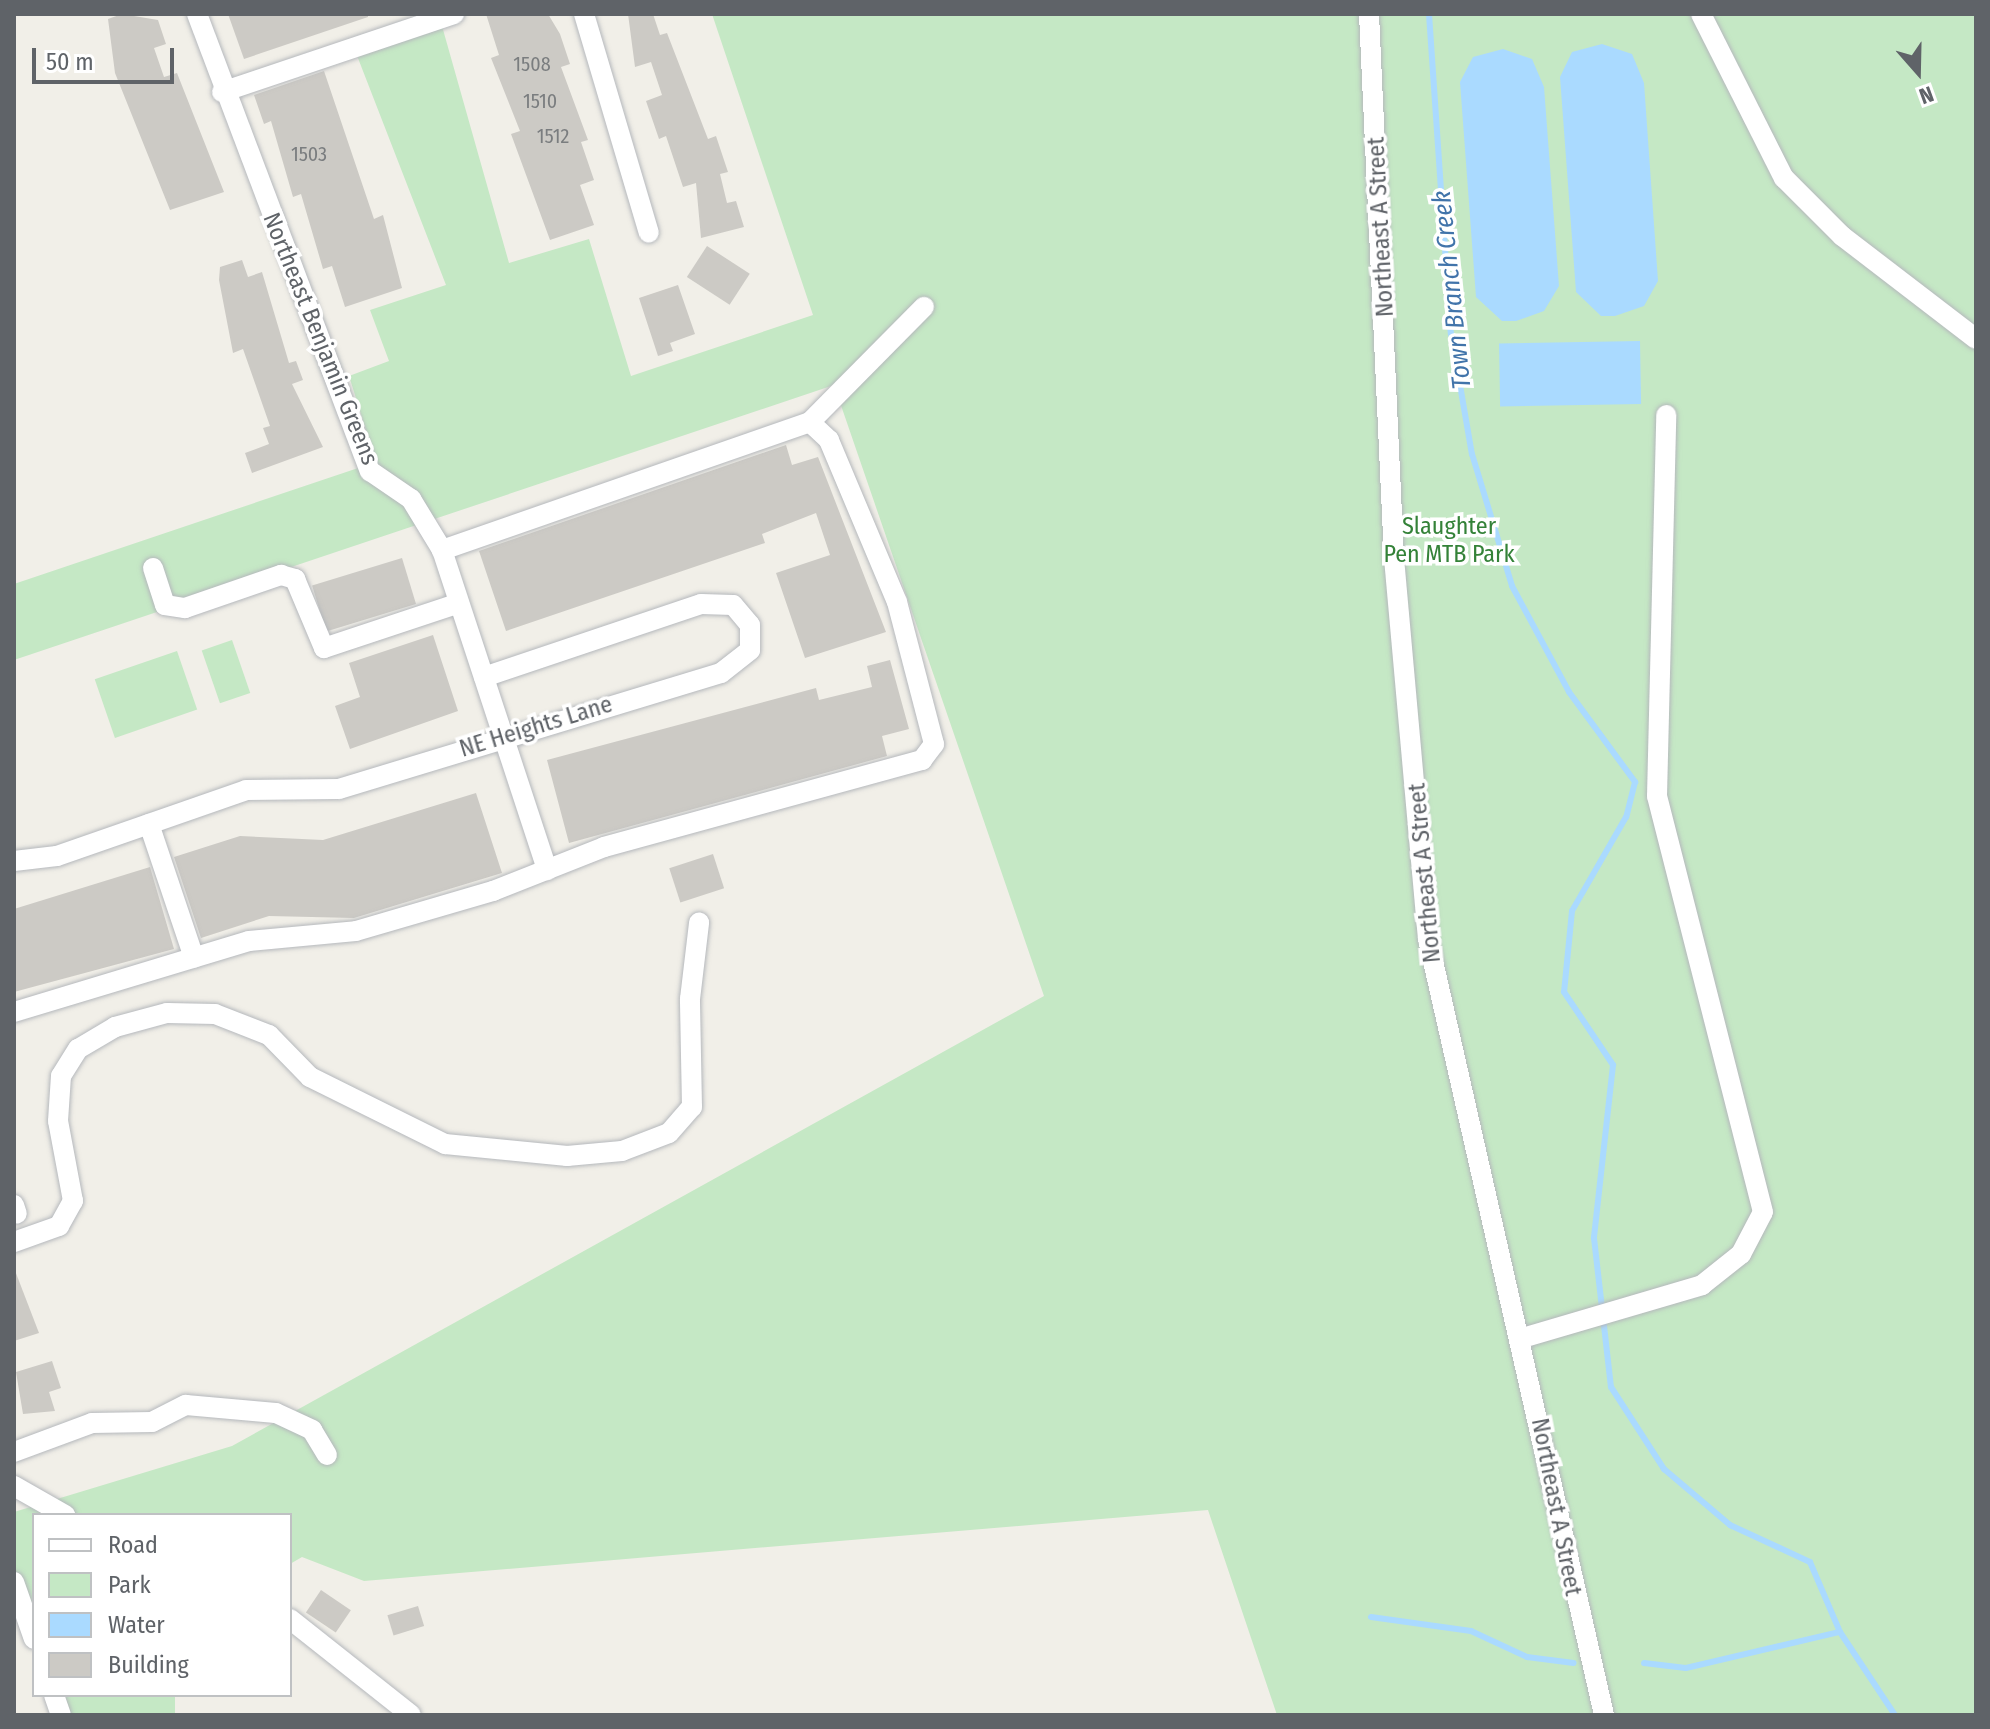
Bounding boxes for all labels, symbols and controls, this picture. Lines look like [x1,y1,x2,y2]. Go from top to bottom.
scale bar [36,32,178,82]
north arrow [1878,32,1958,112]
text: 50 m [46,48,94,76]
house number: 1508 [513,52,551,76]
text: N [1916,80,1937,110]
house number: 1510 [523,89,557,113]
house number: 1512 [537,124,569,148]
street label: Northeast A Street [1362,136,1400,318]
house number: 1503 [291,142,327,166]
water label: Town Branch Creek [1426,189,1478,391]
street label: Northeast Benjamin Greens [256,209,384,469]
park label: Slaughter Pen MTB Park [1383,513,1515,569]
street label: NE Heights Lane [456,690,616,764]
street label: Northeast A Street [1403,782,1447,964]
street label: Northeast A Street [1525,1416,1587,1598]
legend [32,1513,292,1697]
text: Road [108,1531,158,1559]
text: Park [108,1571,151,1599]
text: Water [108,1611,165,1639]
text: Building [108,1651,189,1679]

